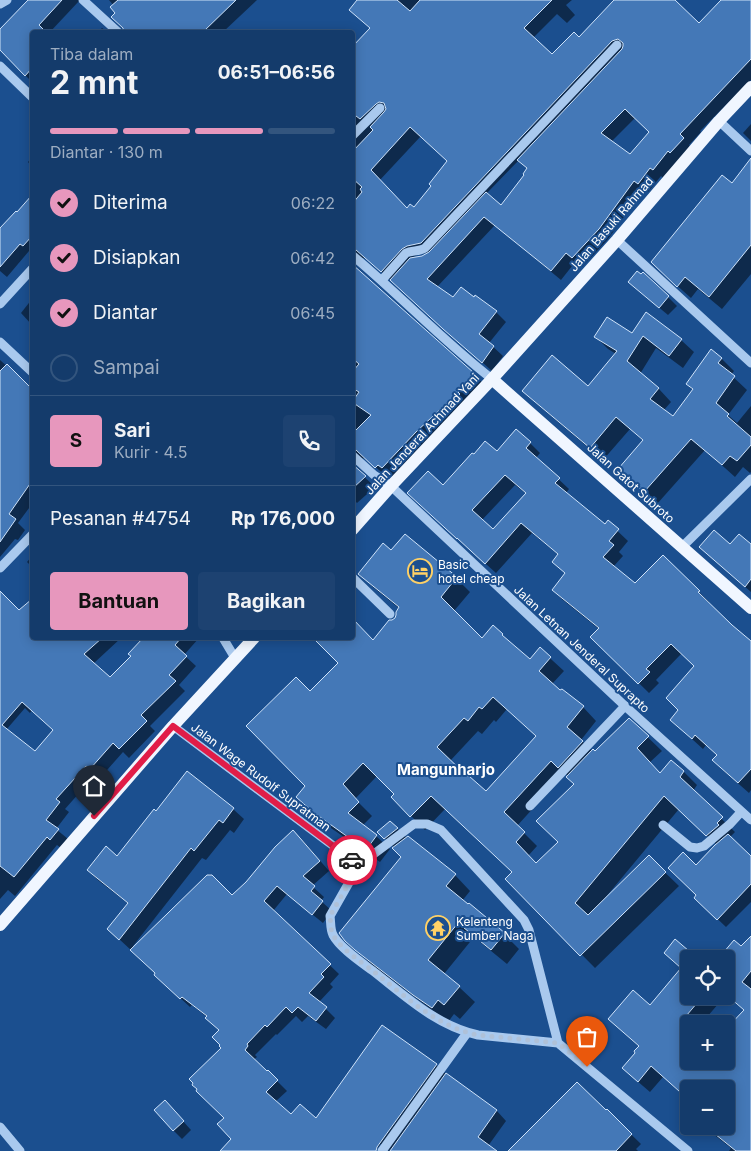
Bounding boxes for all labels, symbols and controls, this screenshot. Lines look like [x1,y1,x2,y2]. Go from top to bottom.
text: Tiba dalam [50,44,133,64]
text: 06:51–06:56 [218,61,335,84]
text: 2 mnt [50,63,139,102]
text: Diantar · 130 m [50,142,163,162]
street label: Jalan Basuki Rahmad [566,174,656,274]
icon: check [50,189,78,217]
text: Diterima [93,191,168,214]
text: 06:22 [291,193,335,213]
icon: check [50,244,78,272]
text: Disiapkan [93,246,181,269]
text: 06:42 [290,248,335,268]
icon: check [50,299,78,327]
text: Diantar [93,301,157,324]
text: 06:45 [290,303,335,323]
text: Sampai [93,356,160,379]
street label: Jalan Jenderal Achmad Yani [362,370,482,498]
button: phone [283,415,335,467]
text: Sari [114,419,151,442]
text: S [70,429,82,452]
street label: Jalan Gatot Subroto [584,440,678,526]
text: Kurir · 4.5 [114,442,187,462]
text: Pesanan #4754 [50,507,191,530]
text: Rp 176,000 [231,507,335,530]
place label: Basic hotel cheap [438,557,505,586]
hotel icon: Basic hotel cheap [407,558,433,584]
button: Bantuan [50,572,188,630]
button: Bagikan [198,572,335,630]
street label: Jalan Letnan Jenderal Suprapto [511,582,653,716]
street label: Jalan Wage Rudolf Supratman [188,720,334,834]
district label: Mangunharjo [397,760,495,779]
pin [73,765,115,816]
icon: home [80,772,108,800]
courier [327,835,377,885]
icon: car [338,846,366,874]
place label: Kelenteng Sumber Naga [456,914,533,943]
temple icon: Kelenteng Sumber Naga [425,915,451,941]
map controls [680,950,735,1135]
button: locate [680,950,735,1005]
button: + [680,1015,735,1070]
pin [566,1016,608,1067]
icon: bag [573,1023,601,1051]
button: − [680,1080,735,1135]

